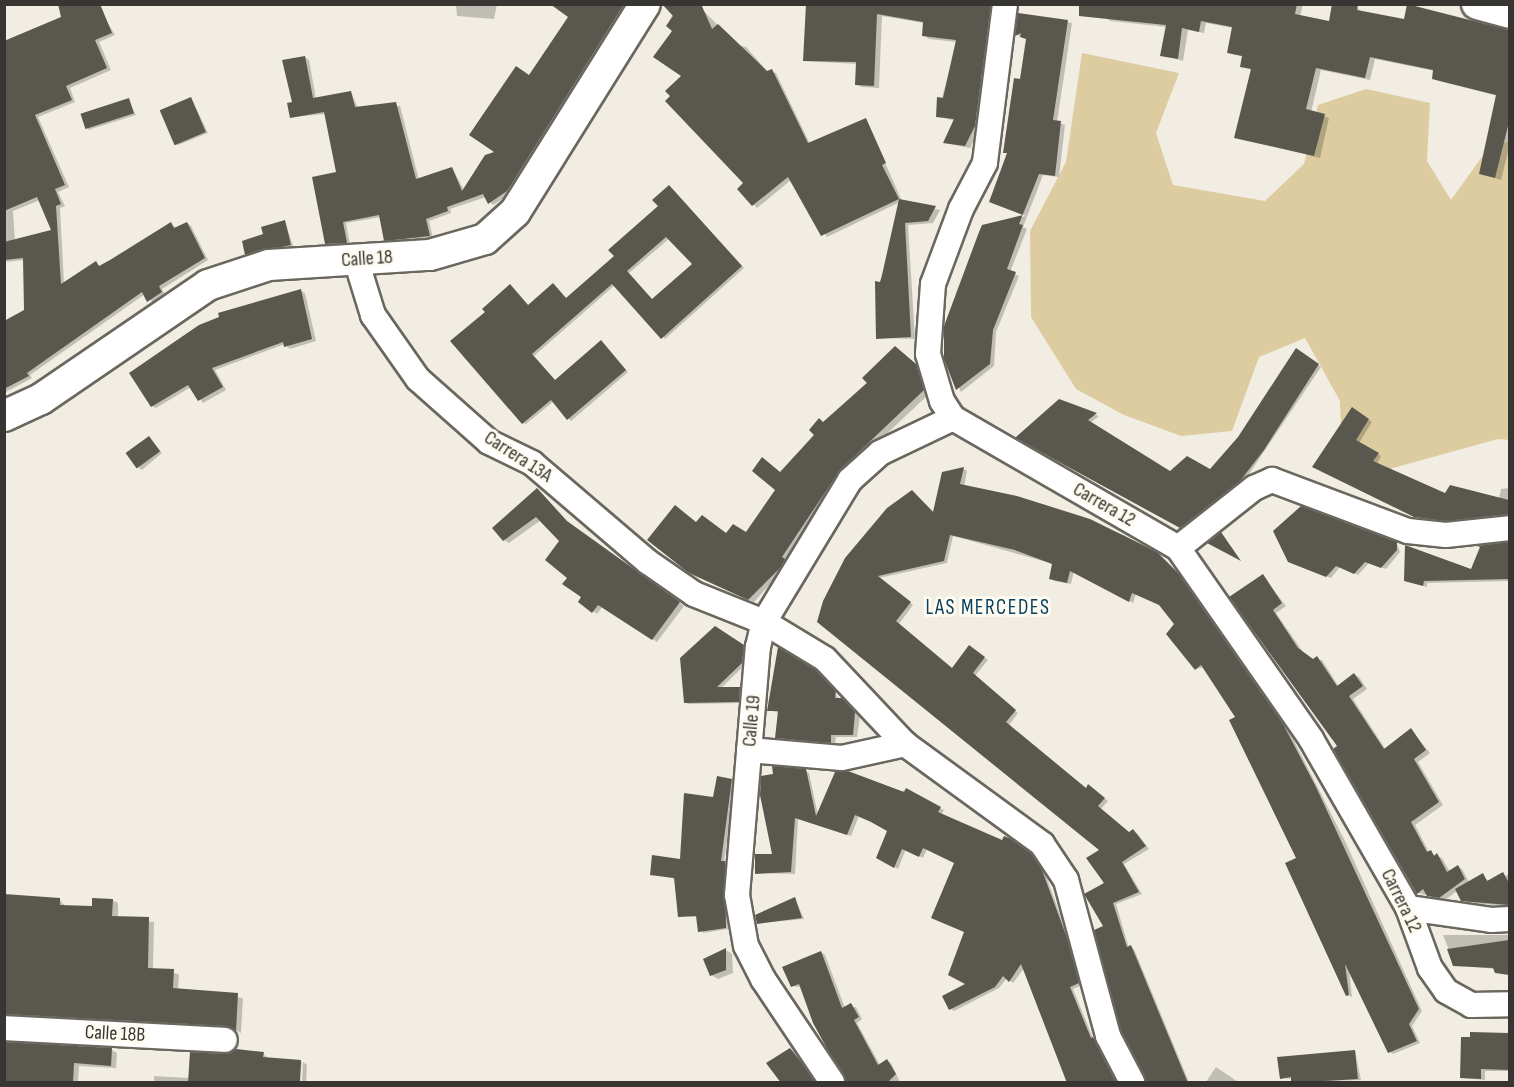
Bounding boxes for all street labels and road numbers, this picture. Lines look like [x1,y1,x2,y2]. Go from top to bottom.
street label: Calle 18 [340,245,394,273]
street label: Carrera 13A [479,426,557,488]
street label: Carrera 12 [1069,478,1139,532]
street label: Calle 19 [738,694,766,748]
street label: Carrera 12 [1375,865,1427,937]
street label: Calle 18B [84,1020,146,1048]

